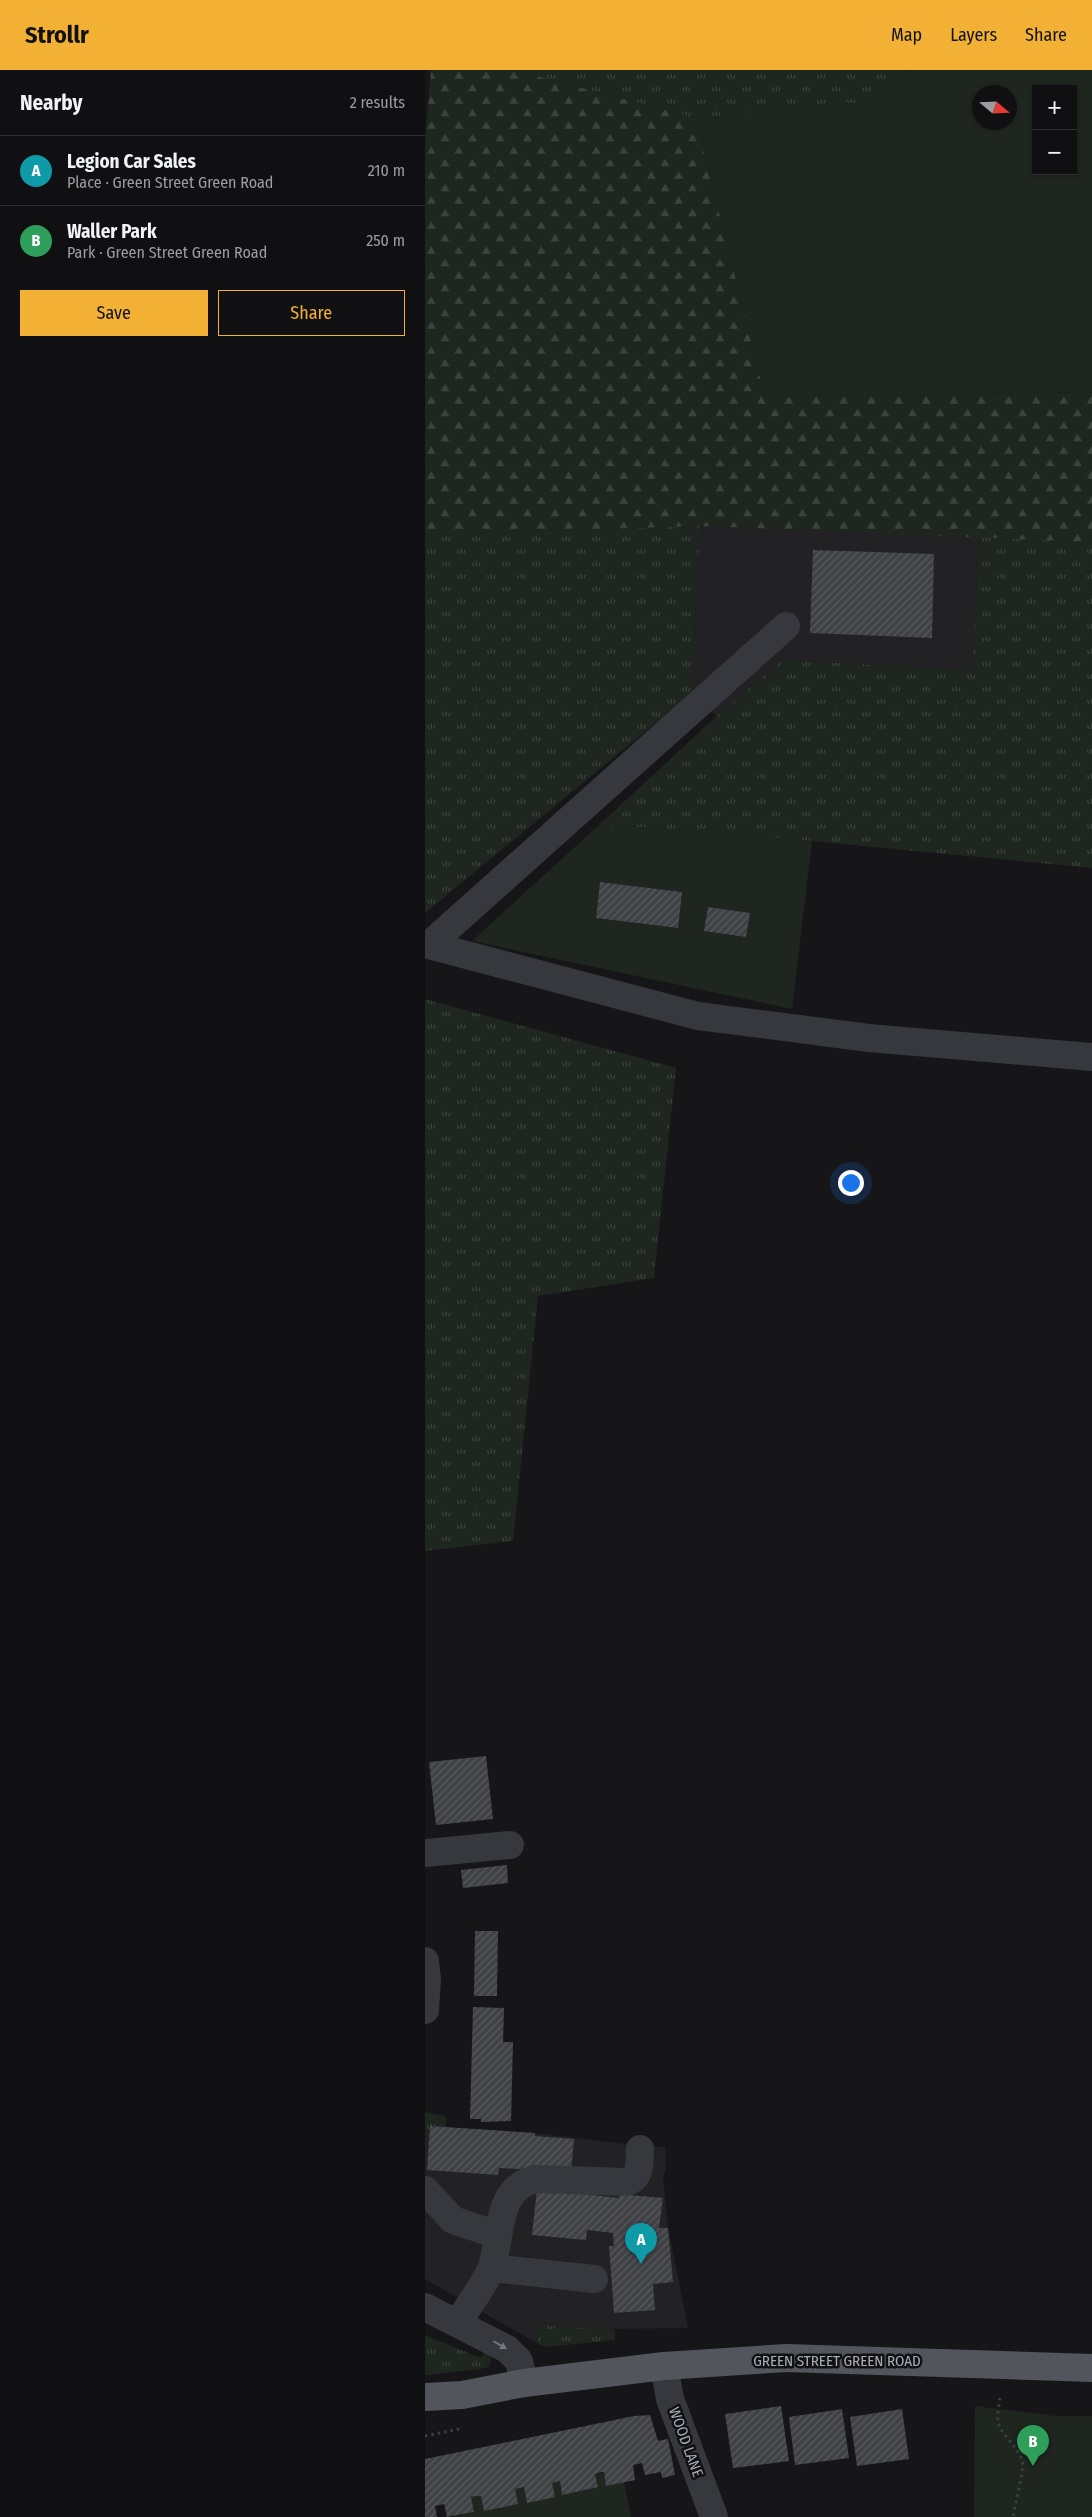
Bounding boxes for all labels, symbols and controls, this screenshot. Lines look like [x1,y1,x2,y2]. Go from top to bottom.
text: Strollr [25,21,89,49]
text: Map [891,24,922,46]
text: Layers [950,24,997,46]
text: Share [1025,24,1067,46]
north arrow [972,85,1017,130]
map controls [1032,85,1077,175]
button: + [1032,85,1077,130]
text: Nearby [20,90,82,116]
text: 2 results [350,93,405,112]
button: − [1032,130,1077,175]
text: Legion Car Sales [67,150,196,173]
text: A [32,161,40,180]
text: 210 m [368,161,405,180]
text: Place · Green Street Green Road [67,173,273,192]
text: Waller Park [67,220,157,243]
text: B [32,231,40,250]
text: 250 m [366,231,405,250]
text: Park · Green Street Green Road [67,243,267,262]
button: Save [20,290,208,336]
button: Share [218,290,405,336]
your location [838,1170,864,1196]
pin: A [625,2223,657,2264]
one-way arrow [493,2341,507,2350]
street label: GREEN STREET GREEN ROAD [753,2352,921,2370]
street label: WOOD LANE [665,2405,707,2479]
pin: B [1017,2425,1049,2466]

